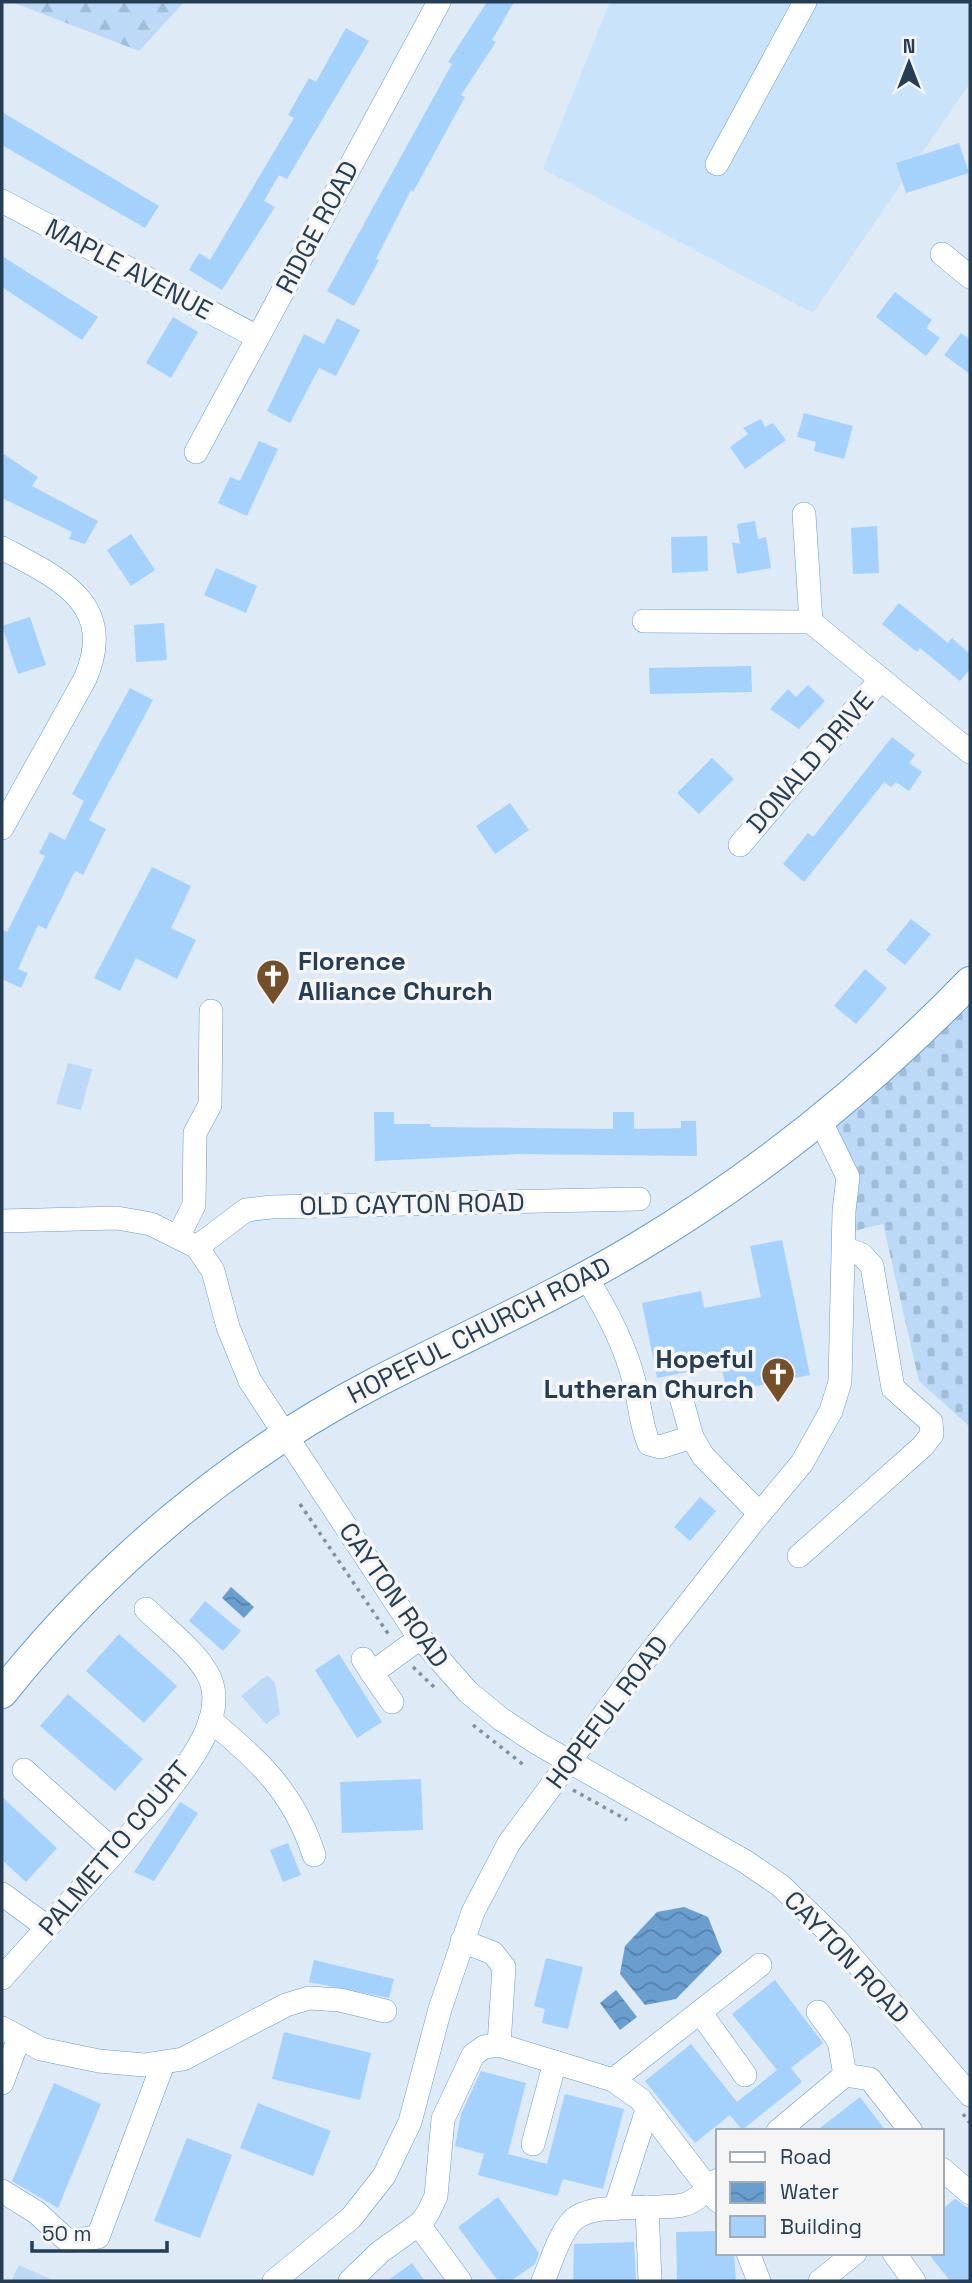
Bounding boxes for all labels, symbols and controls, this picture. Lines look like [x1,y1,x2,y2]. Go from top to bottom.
north arrow [874,28,944,98]
text: N [903,34,915,59]
street label: RIDGE ROAD [268,155,366,299]
street label: MAPLE AVENUE [40,211,218,327]
street label: DONALD DRIVE [739,684,881,840]
place label: Florence Alliance Church [298,944,493,1008]
church icon: Florence Alliance Church [254,957,292,1006]
street label: OLD CAYTON ROAD [299,1185,525,1223]
street label: HOPEFUL CHURCH ROAD [341,1249,617,1411]
place label: Hopeful Lutheran Church [544,1342,754,1406]
church icon: Hopeful Lutheran Church [759,1355,797,1404]
street label: CAYTON ROAD [331,1516,457,1674]
street label: HOPEFUL ROAD [538,1629,676,1795]
street label: PALMETTO COURT [31,1753,197,1943]
street label: CAYTON ROAD [777,1883,917,2031]
legend [716,2129,944,2255]
text: Road [780,2143,832,2170]
text: Water [780,2178,839,2205]
scale bar [32,2210,166,2254]
text: Building [780,2213,862,2240]
text: 50 m [42,2220,92,2247]

